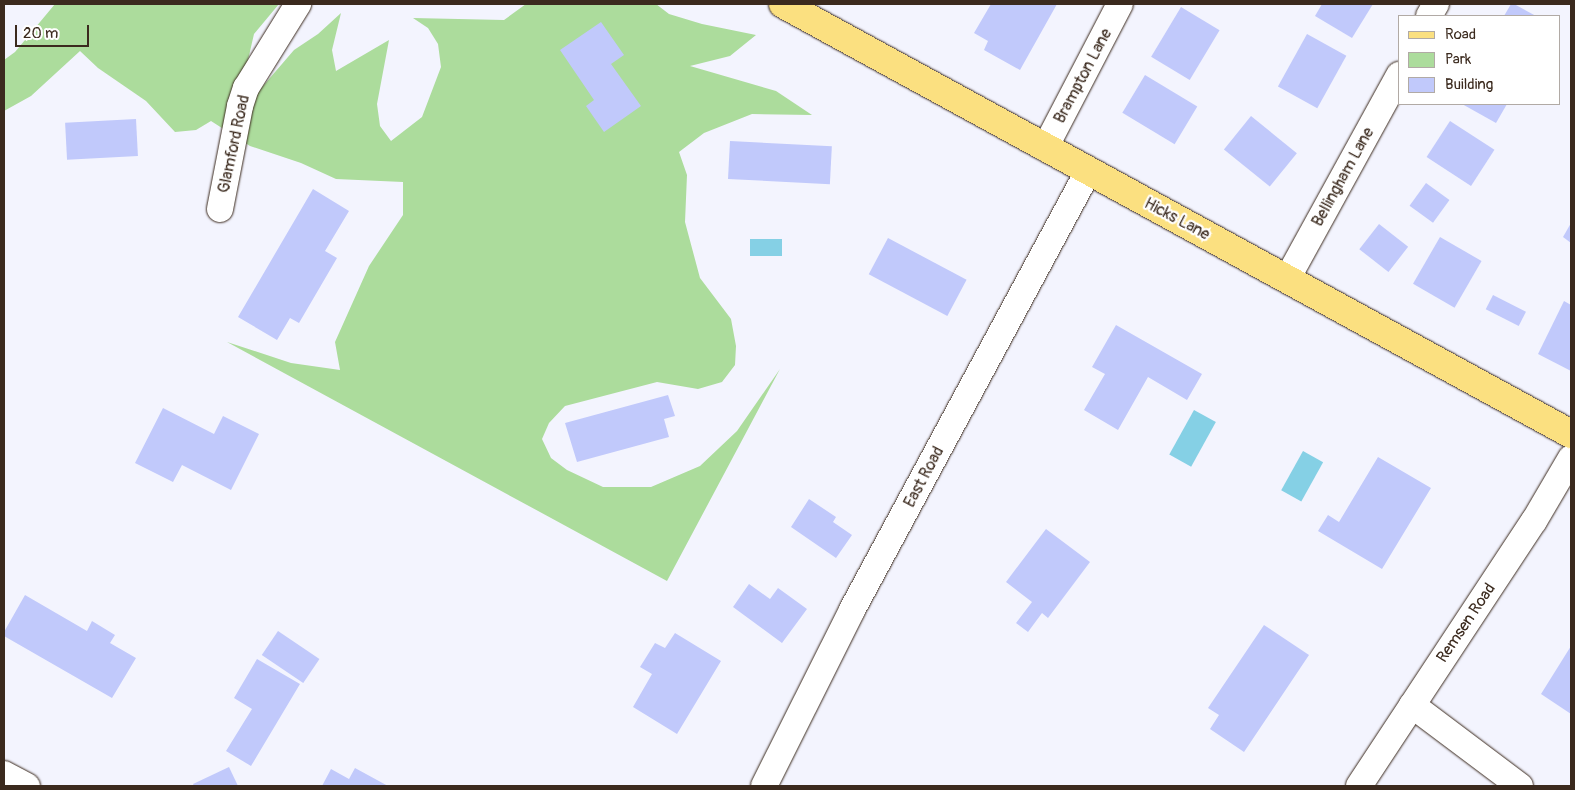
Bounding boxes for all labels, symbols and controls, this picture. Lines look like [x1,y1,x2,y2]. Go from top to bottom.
scale bar [18,15,91,47]
legend [1398,15,1560,105]
text: 20 m [23,24,58,43]
street label: Brampton Lane [1050,25,1116,127]
text: Road [1445,25,1476,44]
text: Park [1445,50,1471,69]
text: Building [1445,75,1493,94]
street label: Glamford Road [214,93,254,195]
street label: Bellingham Lane [1308,124,1378,230]
street label: Hicks Lane [1141,194,1213,244]
street label: East Road [900,443,948,511]
street label: Remsen Road [1432,580,1500,666]

